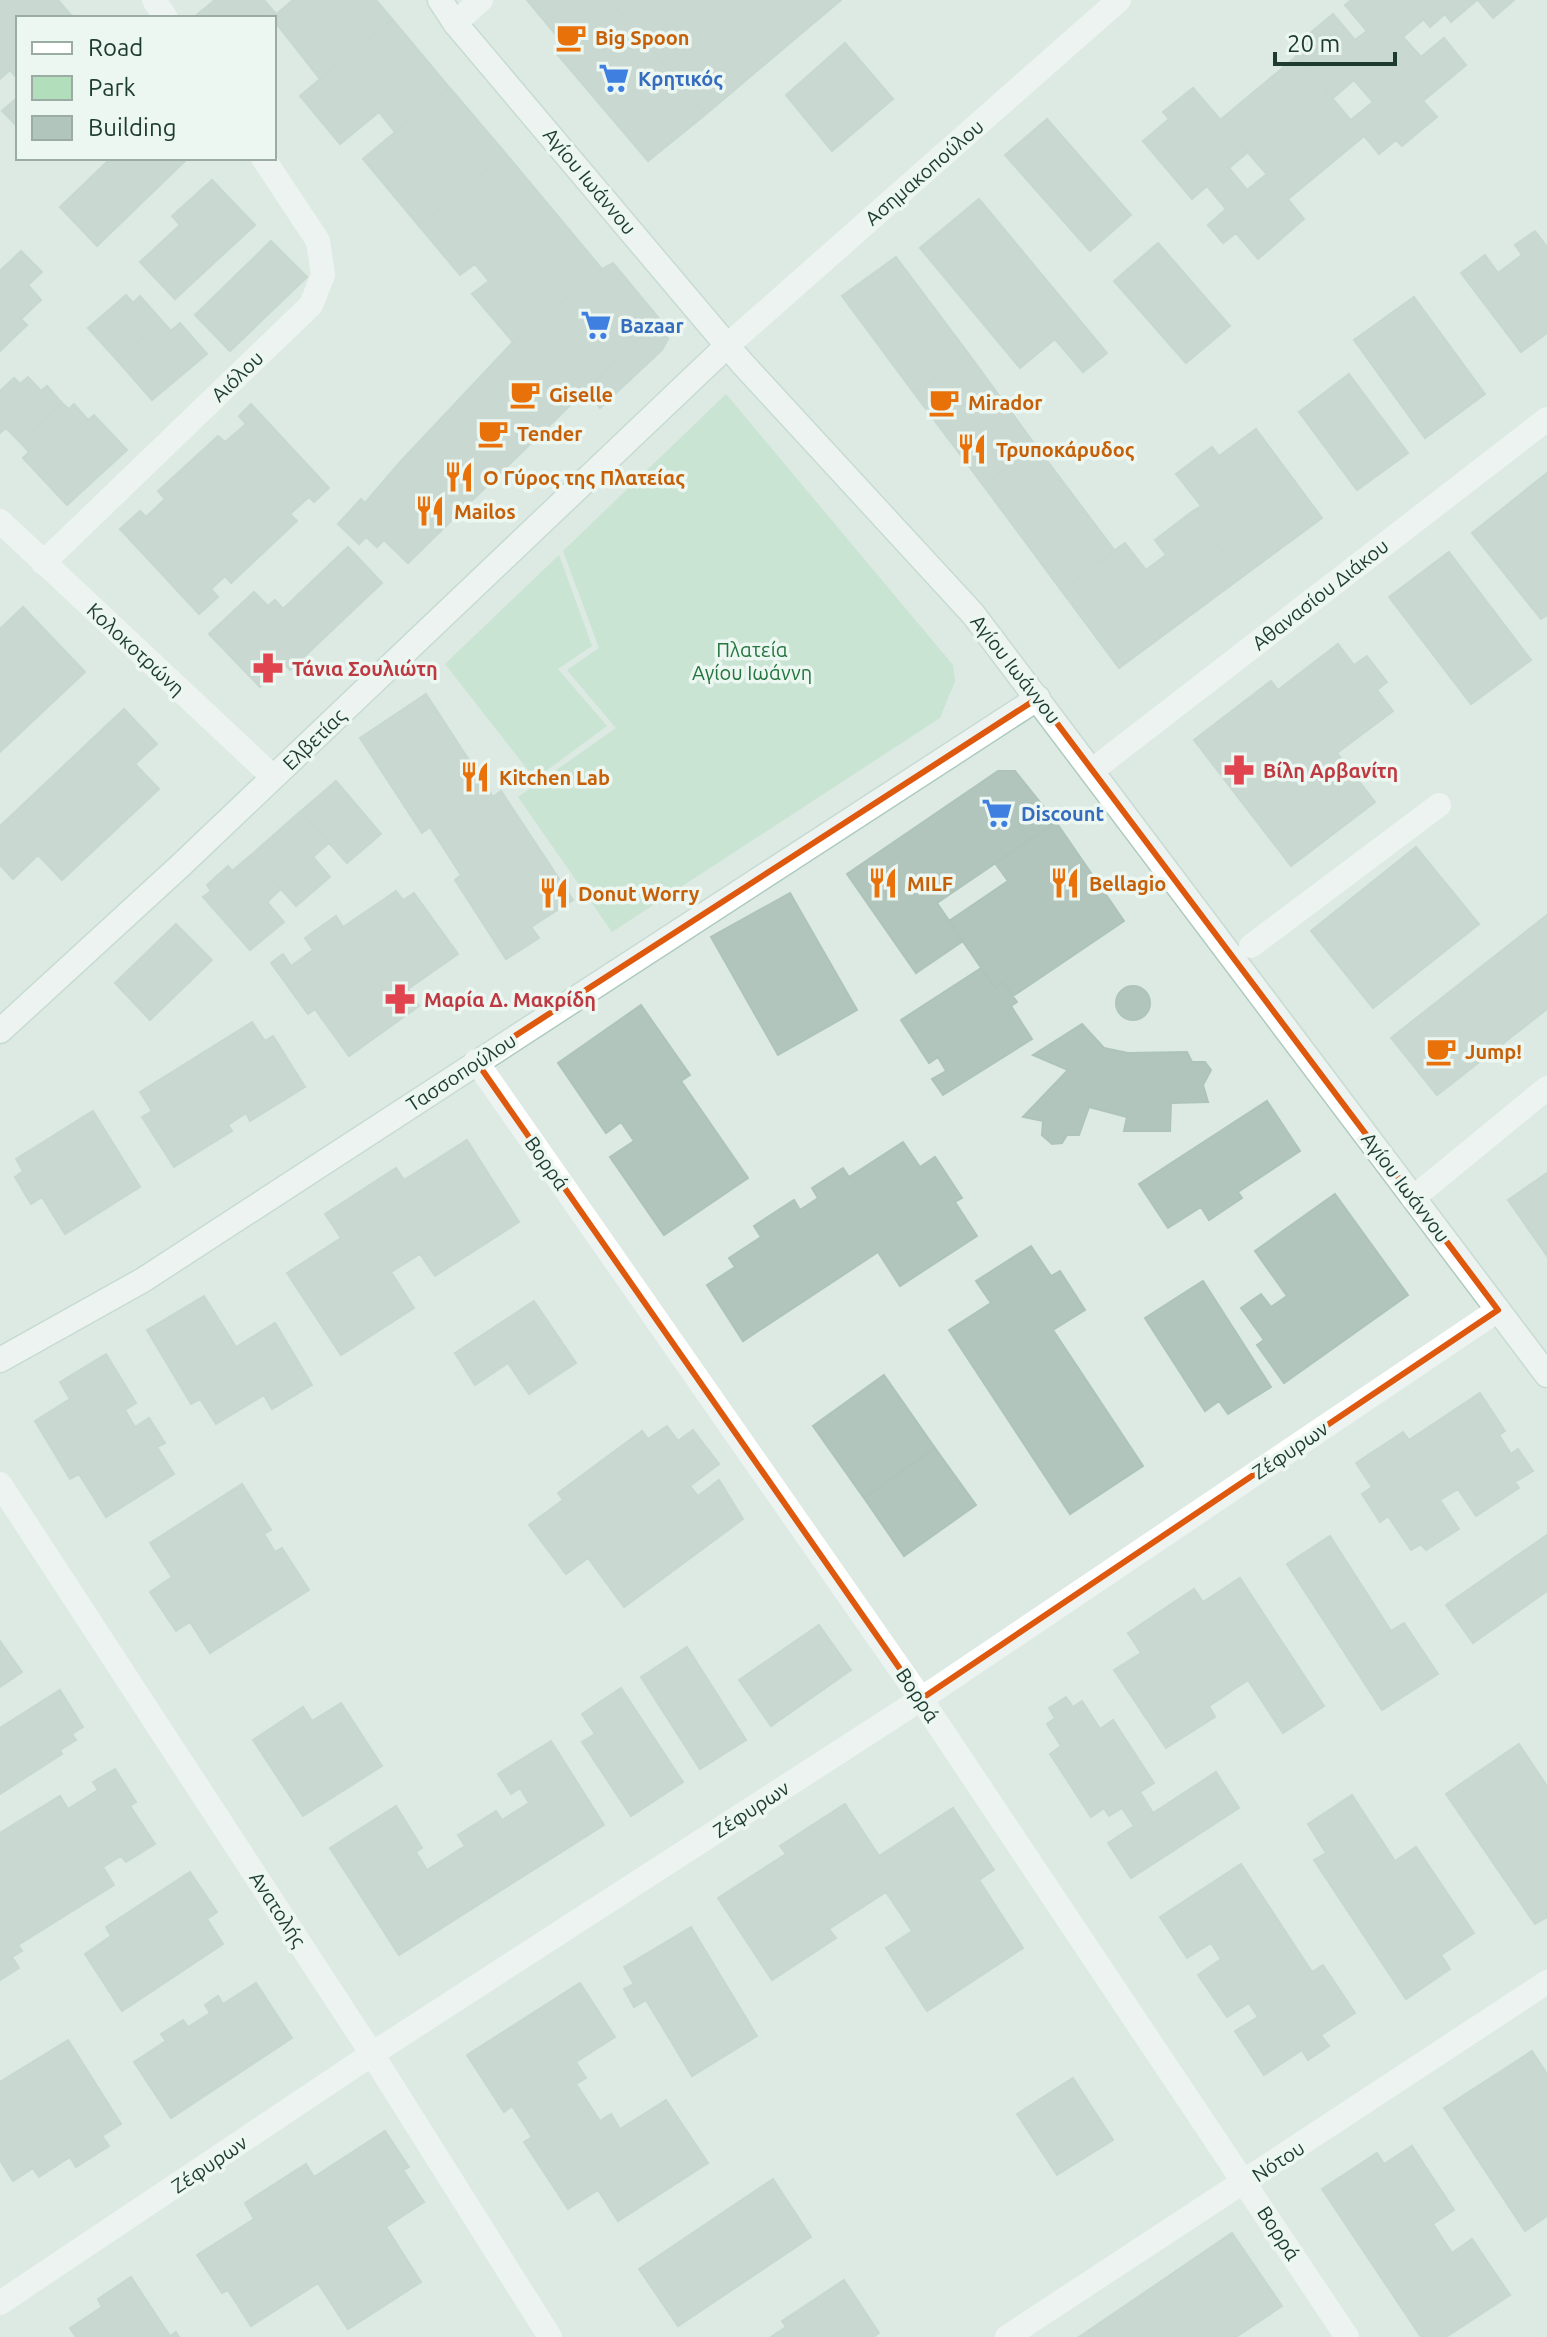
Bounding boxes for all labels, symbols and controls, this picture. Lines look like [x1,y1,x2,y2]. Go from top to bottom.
legend [16,16,276,160]
scale bar [1275,16,1395,66]
cafe icon: Big Spoon [554,20,588,54]
place label: Big Spoon [595,26,689,49]
text: 20 m [1287,30,1340,57]
text: Road [88,34,143,61]
supermarket icon: Κρητικός [597,61,631,95]
place label: Κρητικός [638,67,723,90]
text: Park [88,74,136,101]
text: Building [88,114,176,141]
street label: Ασημακοπούλου [860,114,988,230]
street label: Αγίου Ιωάννου [539,123,641,239]
supermarket icon: Bazaar [579,308,613,342]
place label: Bazaar [620,314,684,337]
street label: Αιόλου [206,346,268,406]
cafe icon: Giselle [508,377,542,411]
place label: Giselle [549,383,613,406]
cafe icon: Mirador [927,385,961,419]
place label: Mirador [968,391,1043,414]
cafe icon: Tender [476,416,510,450]
place label: Tender [517,422,583,445]
restaurant icon: Τρυποκάρυδος [955,432,989,466]
place label: Τρυποκάρυδος [996,438,1135,461]
restaurant icon: Ο Γύρος της Πλατείας [442,460,476,494]
place label: Ο Γύρος της Πλατείας [483,466,685,489]
restaurant icon: Mailos [413,494,447,528]
place label: Mailos [454,500,516,523]
street label: Αθανασίου Διάκου [1247,534,1393,654]
street label: Κολοκοτρώνη [82,598,190,700]
street label: Αγίου Ιωάννου [966,610,1066,728]
park label: Πλατεία Αγίου Ιωάννη [692,638,812,684]
pharmacy icon: Τάνια Σουλιώτη [251,651,285,685]
place label: Τάνια Σουλιώτη [292,657,438,680]
street label: Ελβετίας [278,704,350,774]
pharmacy icon: Βίλη Αρβανίτη [1222,753,1256,787]
place label: Βίλη Αρβανίτη [1263,759,1398,782]
restaurant icon: Kitchen Lab [458,760,492,794]
place label: Kitchen Lab [499,766,610,789]
supermarket icon: Discount [980,796,1014,830]
place label: Discount [1021,802,1104,825]
restaurant icon: MILF [866,866,900,900]
restaurant icon: Bellagio [1048,866,1082,900]
place label: MILF [907,872,953,895]
place label: Bellagio [1089,872,1166,895]
restaurant icon: Donut Worry [537,876,571,910]
place label: Donut Worry [578,882,700,905]
pharmacy icon: Μαρία Δ. Μακρίδη [383,982,417,1016]
place label: Μαρία Δ. Μακρίδη [424,988,596,1011]
street label: Τασσοπούλου [402,1028,520,1116]
cafe icon: Jump! [1424,1034,1458,1068]
place label: Jump! [1465,1040,1522,1063]
street label: Αγίου Ιωάννου [1357,1127,1455,1247]
street label: Βορρά [520,1132,574,1194]
street label: Ζέφυρων [1248,1416,1332,1484]
street label: Βορρά [892,1664,944,1726]
street label: Ζέφυρων [709,1776,794,1842]
street label: Ανατολής [245,1867,311,1951]
street label: Ζέφυρων [167,2130,251,2198]
street label: Νότου [1248,2136,1308,2186]
street label: Βορρά [1253,2202,1305,2264]

